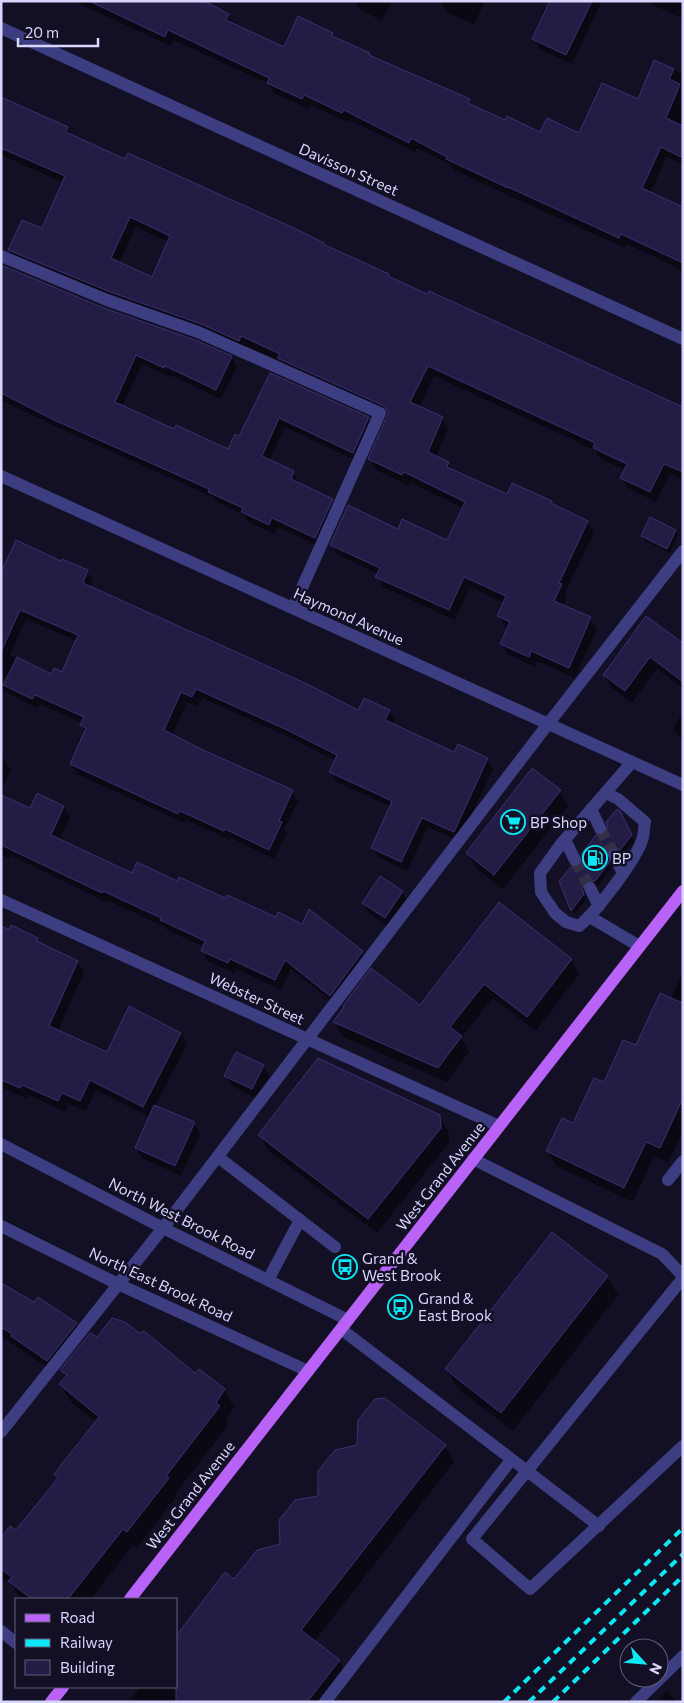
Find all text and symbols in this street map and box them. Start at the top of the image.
scale bar [18,15,98,47]
text: 20 m [25,23,59,41]
street label: Davisson Street [297,139,401,199]
street label: Haymond Avenue [291,584,407,648]
supermarket icon: BP Shop [500,809,526,835]
place label: BP Shop [530,813,587,831]
fuel station icon: BP [582,845,608,871]
place label: BP [612,849,631,867]
street label: Webster Street [207,968,307,1028]
street label: West Grand Avenue [392,1118,488,1234]
street label: North West Brook Road [106,1173,258,1263]
street label: North East Brook Road [87,1243,235,1325]
place label: Grand & West Brook [362,1249,441,1284]
bus stop icon: Grand & West Brook [332,1254,358,1280]
place label: Grand & East Brook [418,1289,492,1324]
bus stop icon: Grand & East Brook [387,1294,413,1320]
street label: West Grand Avenue [142,1437,238,1553]
legend [15,1598,178,1688]
text: Road [60,1608,95,1626]
text: Railway [60,1633,113,1651]
north arrow [619,1638,669,1688]
text: Building [60,1658,115,1676]
text: N [646,1660,666,1677]

